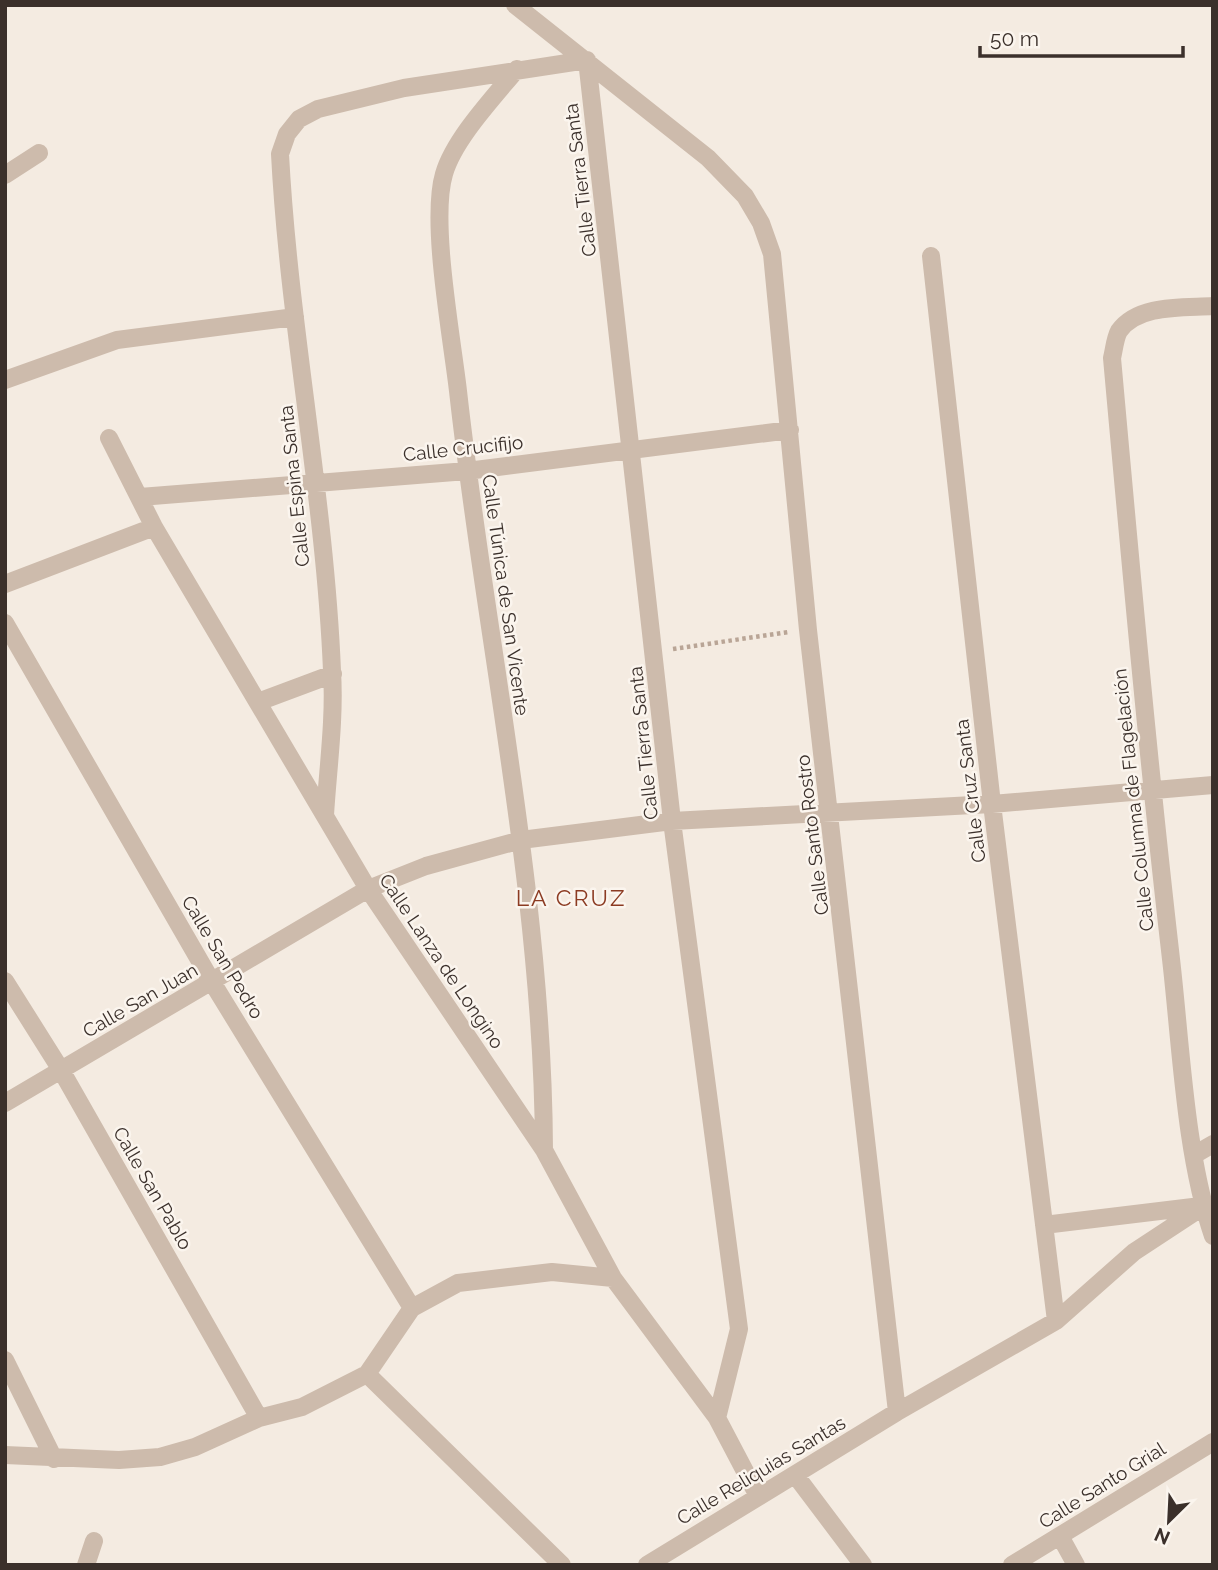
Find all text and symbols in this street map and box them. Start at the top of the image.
scale bar [980,14,1183,58]
text: 50 m [990,26,1039,51]
street label: Calle Tierra Santa [560,102,600,258]
street label: Calle Espina Santa [275,404,313,568]
street label: Calle Crucifijo [402,431,524,465]
street label: Calle Túnica de San Vicente [478,473,534,717]
street label: Calle Tierra Santa [624,665,662,821]
street label: Calle Columna de Flagelación [1108,667,1158,933]
street label: Calle Cruz Santa [950,718,990,864]
street label: Calle Santo Rostro [791,753,833,917]
street label: Calle Lanza de Longino [375,869,509,1053]
district label: LA CRUZ [516,884,626,911]
street label: Calle San Pedro [178,891,268,1023]
street label: Calle San Juan [79,958,201,1042]
street label: Calle San Pablo [109,1123,197,1253]
street label: Calle Reliquias Santas [673,1411,849,1529]
street label: Calle Santo Grial [1035,1437,1170,1533]
north arrow [1134,1486,1204,1556]
text: N [1151,1524,1173,1550]

